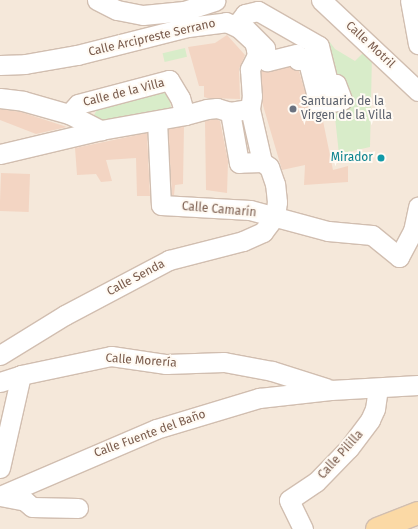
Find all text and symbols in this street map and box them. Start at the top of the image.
street label: Calle Arcipreste Serrano [87,16,217,60]
street label: Calle Motril [342,19,398,71]
street label: Calle de la Villa [82,76,166,110]
place label: Santuario de la Virgen de la Villa [301,95,392,123]
marker: Santuario de la Virgen de la Villa [288,104,298,114]
place label: Mirador [331,151,373,165]
marker: Mirador [376,153,386,163]
street label: Calle Camarín [181,200,257,220]
street label: Calle Senda [105,257,167,299]
street label: Calle Morería [105,351,177,371]
street label: Calle Fuente del Baño [92,407,208,461]
street label: Calle Pililla [315,428,367,482]

